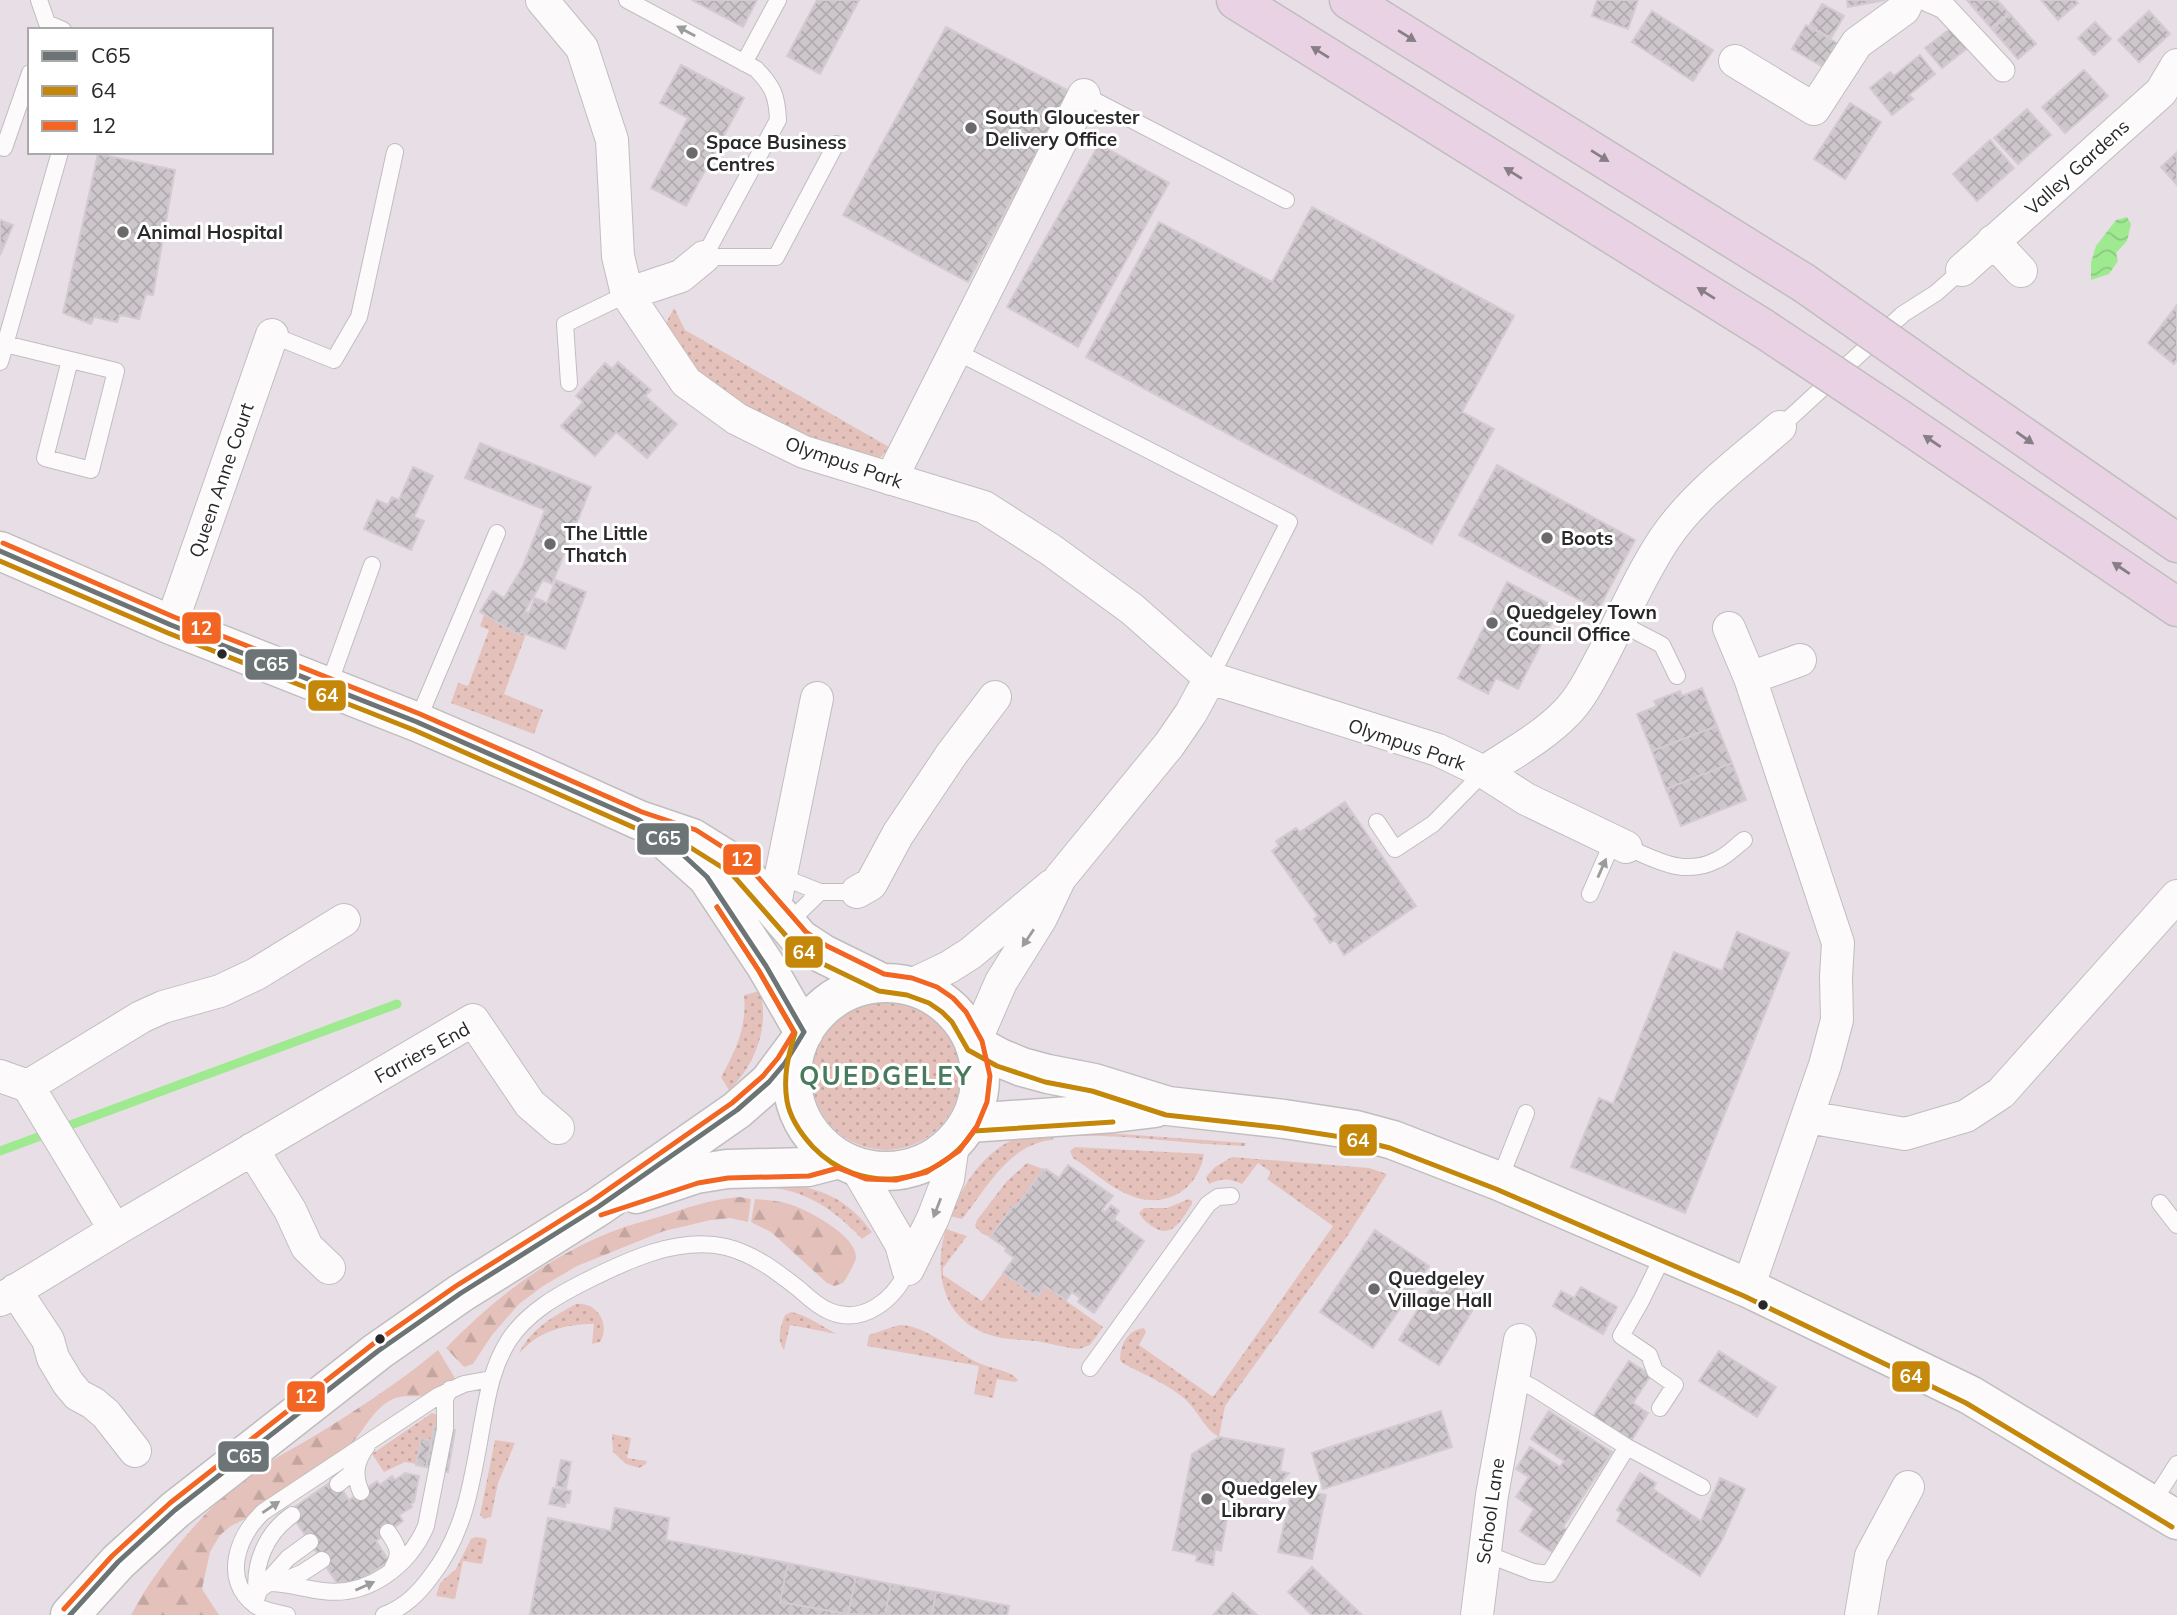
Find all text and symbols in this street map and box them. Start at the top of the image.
one-way arrow [676,25,695,37]
legend [28,28,273,154]
one-way arrow [1397,30,1416,43]
text: C65 [91,42,131,68]
one-way arrow [1311,46,1330,59]
text: 64 [91,77,117,103]
place label: South Gloucester Delivery Office [985,105,1140,151]
text: 12 [91,112,116,138]
street label: Valley Gardens [2020,114,2134,220]
marker: South Gloucester Delivery Office [963,120,979,136]
place label: Space Business Centres [706,130,847,176]
marker: Space Business Centres [684,145,700,161]
one-way arrow [1590,150,1609,163]
one-way arrow [1504,166,1523,179]
place label: Animal Hospital [137,220,283,244]
marker: Animal Hospital [115,224,131,240]
one-way arrow [1697,287,1716,299]
street label: Queen Anne Court [183,399,259,561]
street label: Olympus Park [782,431,906,493]
one-way arrow [2016,431,2034,445]
one-way arrow [1923,434,1941,448]
place label: The Little Thatch [564,521,648,567]
place label: Boots [1561,526,1613,550]
marker: Boots [1539,530,1555,546]
marker: The Little Thatch [542,536,558,552]
one-way arrow [2112,561,2130,575]
place label: Quedgeley Town Council Office [1506,600,1657,646]
line badge: 12 [181,611,222,645]
marker: Quedgeley Town Council Office [1484,615,1500,631]
text: 12 [190,616,212,640]
unlabelled marker [215,647,229,661]
line badge: C65 [244,648,298,681]
text: C65 [253,652,289,676]
line badge: 64 [307,679,347,712]
text: 64 [316,683,339,707]
street label: Olympus Park [1345,713,1469,775]
line badge: C65 [636,822,690,856]
text: C65 [645,826,681,850]
line badge: 12 [722,843,762,876]
text: 12 [731,847,753,871]
one-way arrow [1597,857,1608,878]
one-way arrow [1021,928,1034,948]
line badge: 64 [784,935,824,969]
text: 64 [793,940,816,964]
street label: Farriers End [370,1016,474,1088]
district label: QUEDGELEY [799,1059,973,1092]
line badge: 64 [1338,1123,1378,1157]
text: 64 [1347,1128,1370,1152]
one-way arrow [931,1198,942,1219]
place label: Quedgeley Village Hall [1387,1266,1492,1312]
marker: Quedgeley Village Hall [1366,1281,1382,1297]
unlabelled marker [1756,1298,1770,1312]
unlabelled marker [373,1332,387,1346]
line badge: 64 [1891,1360,1931,1393]
text: 64 [1900,1364,1923,1388]
line badge: 12 [286,1380,326,1413]
text: 12 [295,1384,317,1408]
line badge: C65 [217,1440,270,1473]
text: C65 [226,1444,262,1468]
street label: School Lane [1471,1456,1509,1566]
place label: Quedgeley Library [1221,1476,1318,1522]
marker: Quedgeley Library [1199,1491,1215,1507]
one-way arrow [262,1500,280,1514]
one-way arrow [355,1580,375,1592]

